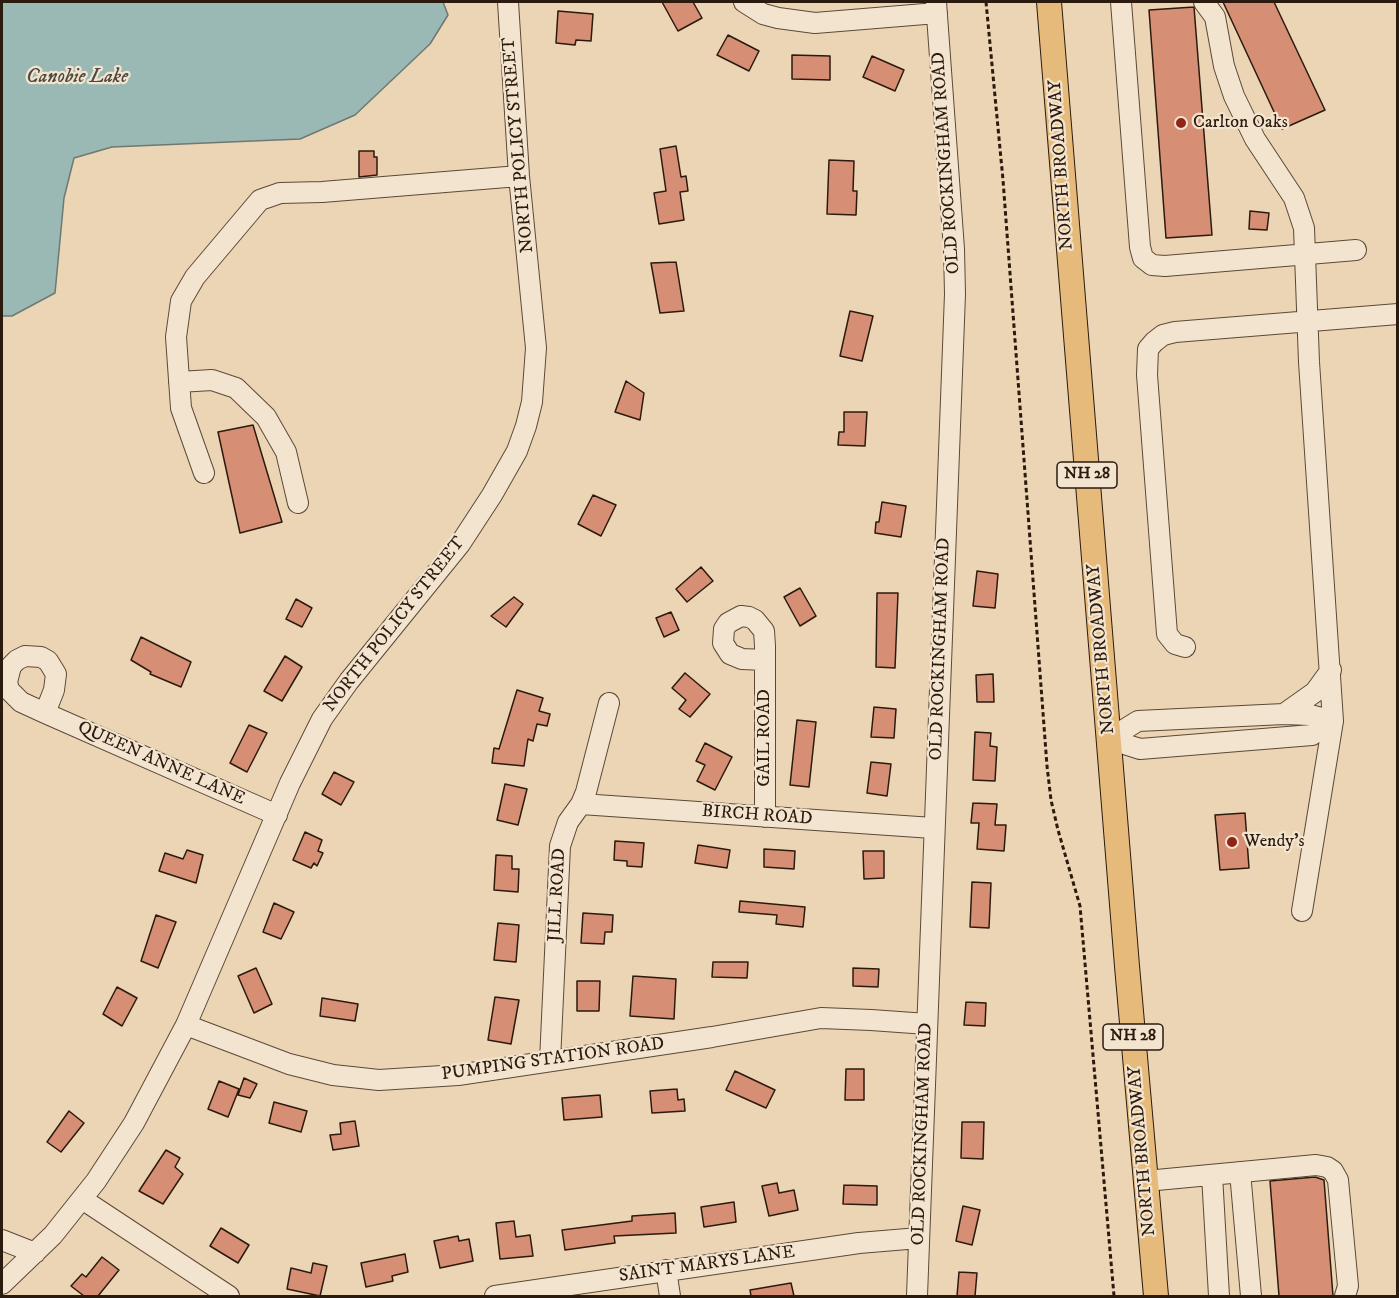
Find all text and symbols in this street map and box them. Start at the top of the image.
street label: NORTH POLICY STREET [499,36,539,254]
street label: OLD ROCKINGHAM ROAD [928,51,966,275]
water label: Canobie Lake [26,66,128,90]
street label: NORTH BROADWAY [1045,79,1079,251]
place label: Carlton Oaks [1193,112,1288,134]
marker: Carlton Oaks [1174,116,1188,130]
road number: NH 28 [1057,462,1117,488]
street label: NORTH POLICY STREET [320,533,470,717]
street label: OLD ROCKINGHAM ROAD [926,537,956,761]
street label: NORTH BROADWAY [1084,563,1120,735]
street label: GAIL ROAD [754,689,776,787]
street label: QUEEN ANNE LANE [74,717,248,811]
street label: BIRCH ROAD [701,801,813,831]
place label: Wendy's [1244,831,1304,853]
marker: Wendy's [1225,835,1239,849]
street label: JILL ROAD [545,848,571,942]
street label: OLD ROCKINGHAM ROAD [908,1022,938,1246]
road number: NH 28 [1103,1024,1163,1050]
street label: PUMPING STATION ROAD [440,1034,666,1086]
street label: NORTH BROADWAY [1125,1065,1161,1237]
street label: SAINT MARYS LANE [618,1242,796,1288]

